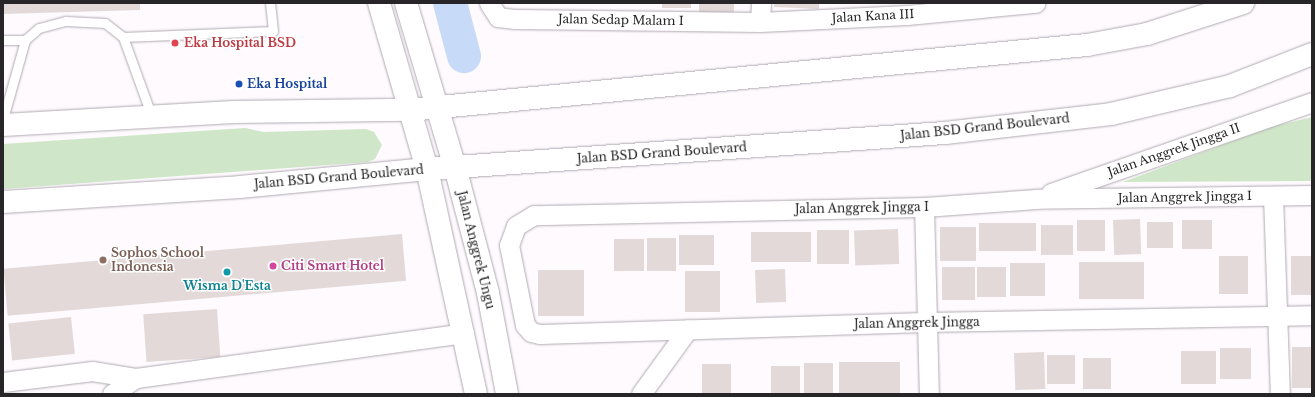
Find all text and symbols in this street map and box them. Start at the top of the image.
street label: Jalan Kana III [831,7,915,25]
street label: Jalan Sedap Malam I [558,12,684,28]
place label: Eka Hospital BSD [184,36,296,50]
marker: Eka Hospital BSD [169,37,181,49]
place label: Eka Hospital [247,77,327,91]
marker: Eka Hospital [234,79,244,89]
street label: Jalan BSD Grand Boulevard [900,111,1070,143]
street label: Jalan Anggrek Jingga II [1106,120,1242,180]
street label: Jalan BSD Grand Boulevard [577,140,747,166]
street label: Jalan BSD Grand Boulevard [254,162,424,192]
street label: Jalan Anggrek Ungu [454,189,498,311]
street label: Jalan Anggrek Jingga I [1117,189,1253,205]
street label: Jalan Anggrek Jingga I [794,200,930,216]
place label: Sophos School Indonesia [111,246,204,274]
marker: Sophos School Indonesia [98,255,108,265]
place label: Citi Smart Hotel [281,259,384,273]
marker: Citi Smart Hotel [268,261,278,271]
marker: Wisma D'Esta [222,267,232,277]
place label: Wisma D'Esta [183,279,271,293]
street label: Jalan Anggrek Jingga [854,315,980,331]

